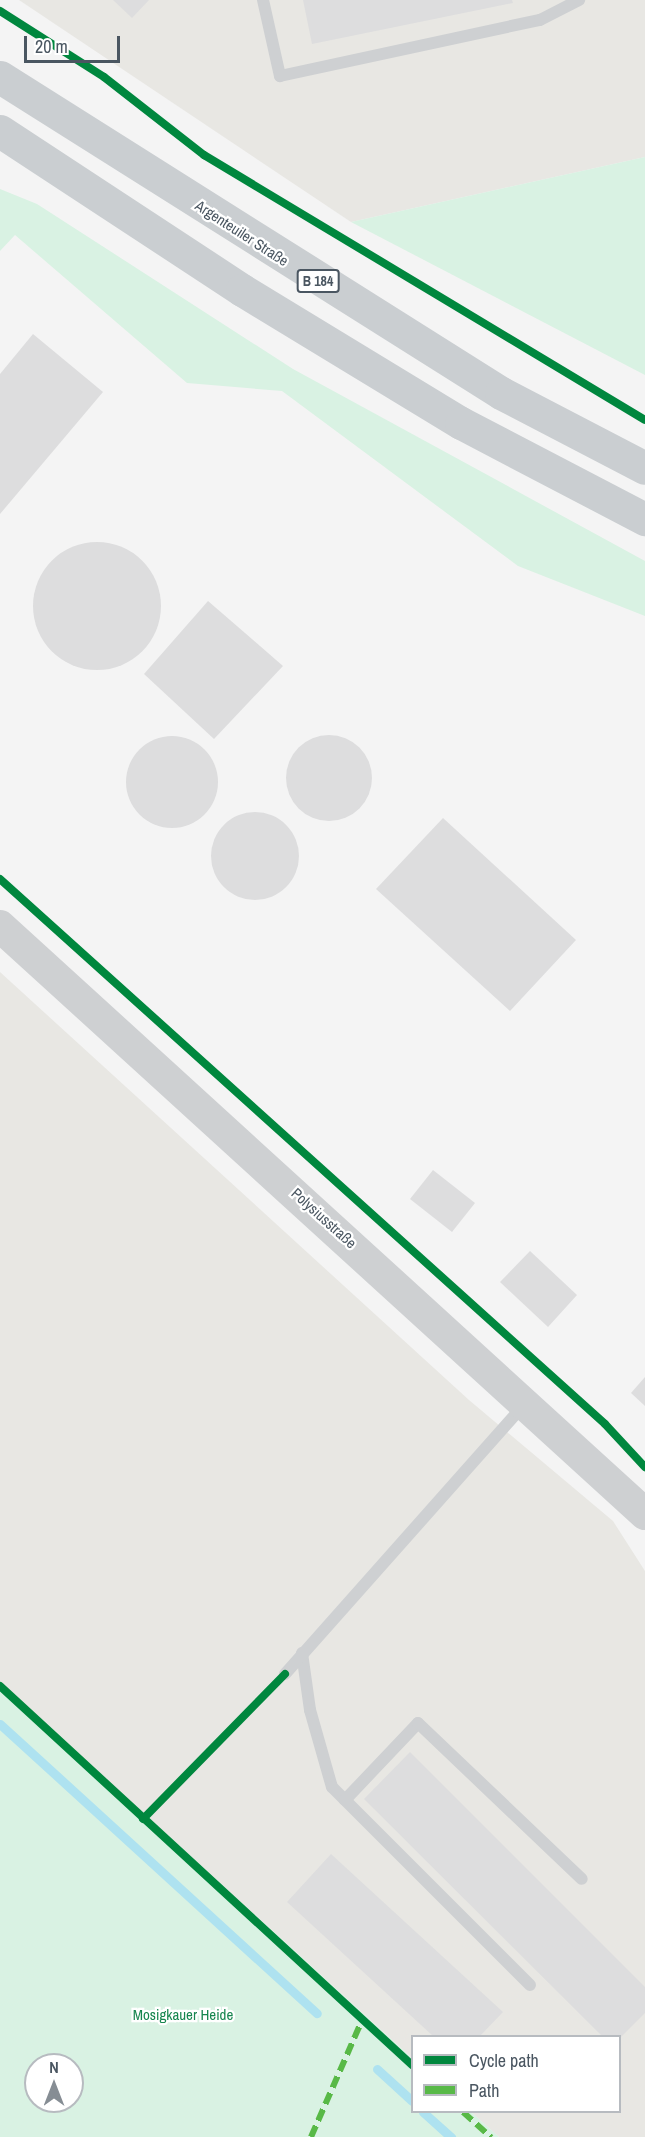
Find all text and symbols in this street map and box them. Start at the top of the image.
scale bar [27,24,123,62]
text: 20 m [35,34,68,59]
street label: Argenteuiler Straße [192,196,292,270]
road number: B 184 [296,270,340,292]
street label: Polysiusstraße [288,1184,360,1252]
park label: Mosigkauer Heide [133,2006,233,2024]
legend [411,2035,621,2113]
text: Cycle path [469,2048,539,2073]
north arrow [24,2053,84,2113]
text: N [49,2056,59,2078]
text: Path [469,2078,499,2103]

